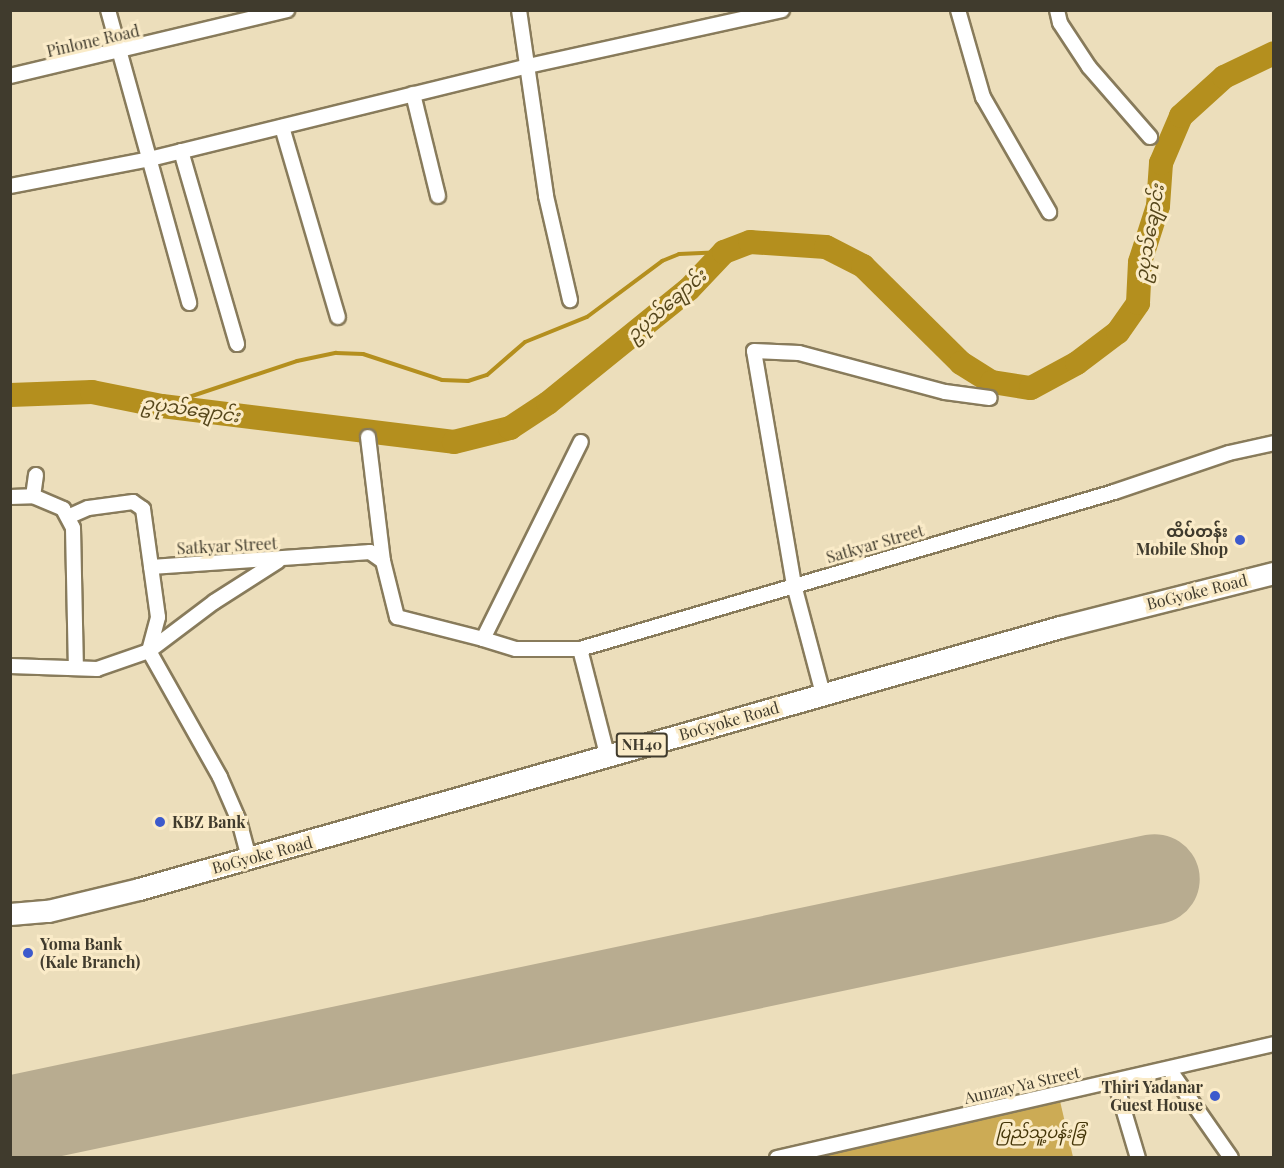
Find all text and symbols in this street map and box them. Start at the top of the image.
street label: Pinlone Road [45,21,141,61]
water label: ဥပုသ်ချောင်း [1130,183,1168,283]
water label: ဥပုသ်ချောင်း [622,265,710,345]
water label: ဥပုသ်ချောင်း [141,391,241,427]
street label: Satkyar Street [824,521,926,567]
place label: ထိပ်တန်း Mobile Shop [1136,521,1228,559]
marker: ထိပ်တန်း Mobile Shop [1233,533,1247,547]
street label: Satkyar Street [176,534,278,558]
street label: BoGyoke Road [1145,570,1249,614]
street label: BoGyoke Road [677,698,781,744]
road number: NH40 [615,733,669,757]
place label: KBZ Bank [172,812,246,832]
marker: KBZ Bank [153,815,167,829]
street label: BoGyoke Road [210,832,314,878]
place label: Yoma Bank (Kale Branch) [40,934,140,972]
marker: Yoma Bank (Kale Branch) [21,946,35,960]
street label: Aunzay Ya Street [962,1062,1082,1108]
place label: Thiri Yadanar Guest House [1101,1077,1203,1115]
marker: Thiri Yadanar Guest House [1208,1089,1222,1103]
park label: ပြည်သူ့ပန်းခြံ [996,1122,1086,1142]

